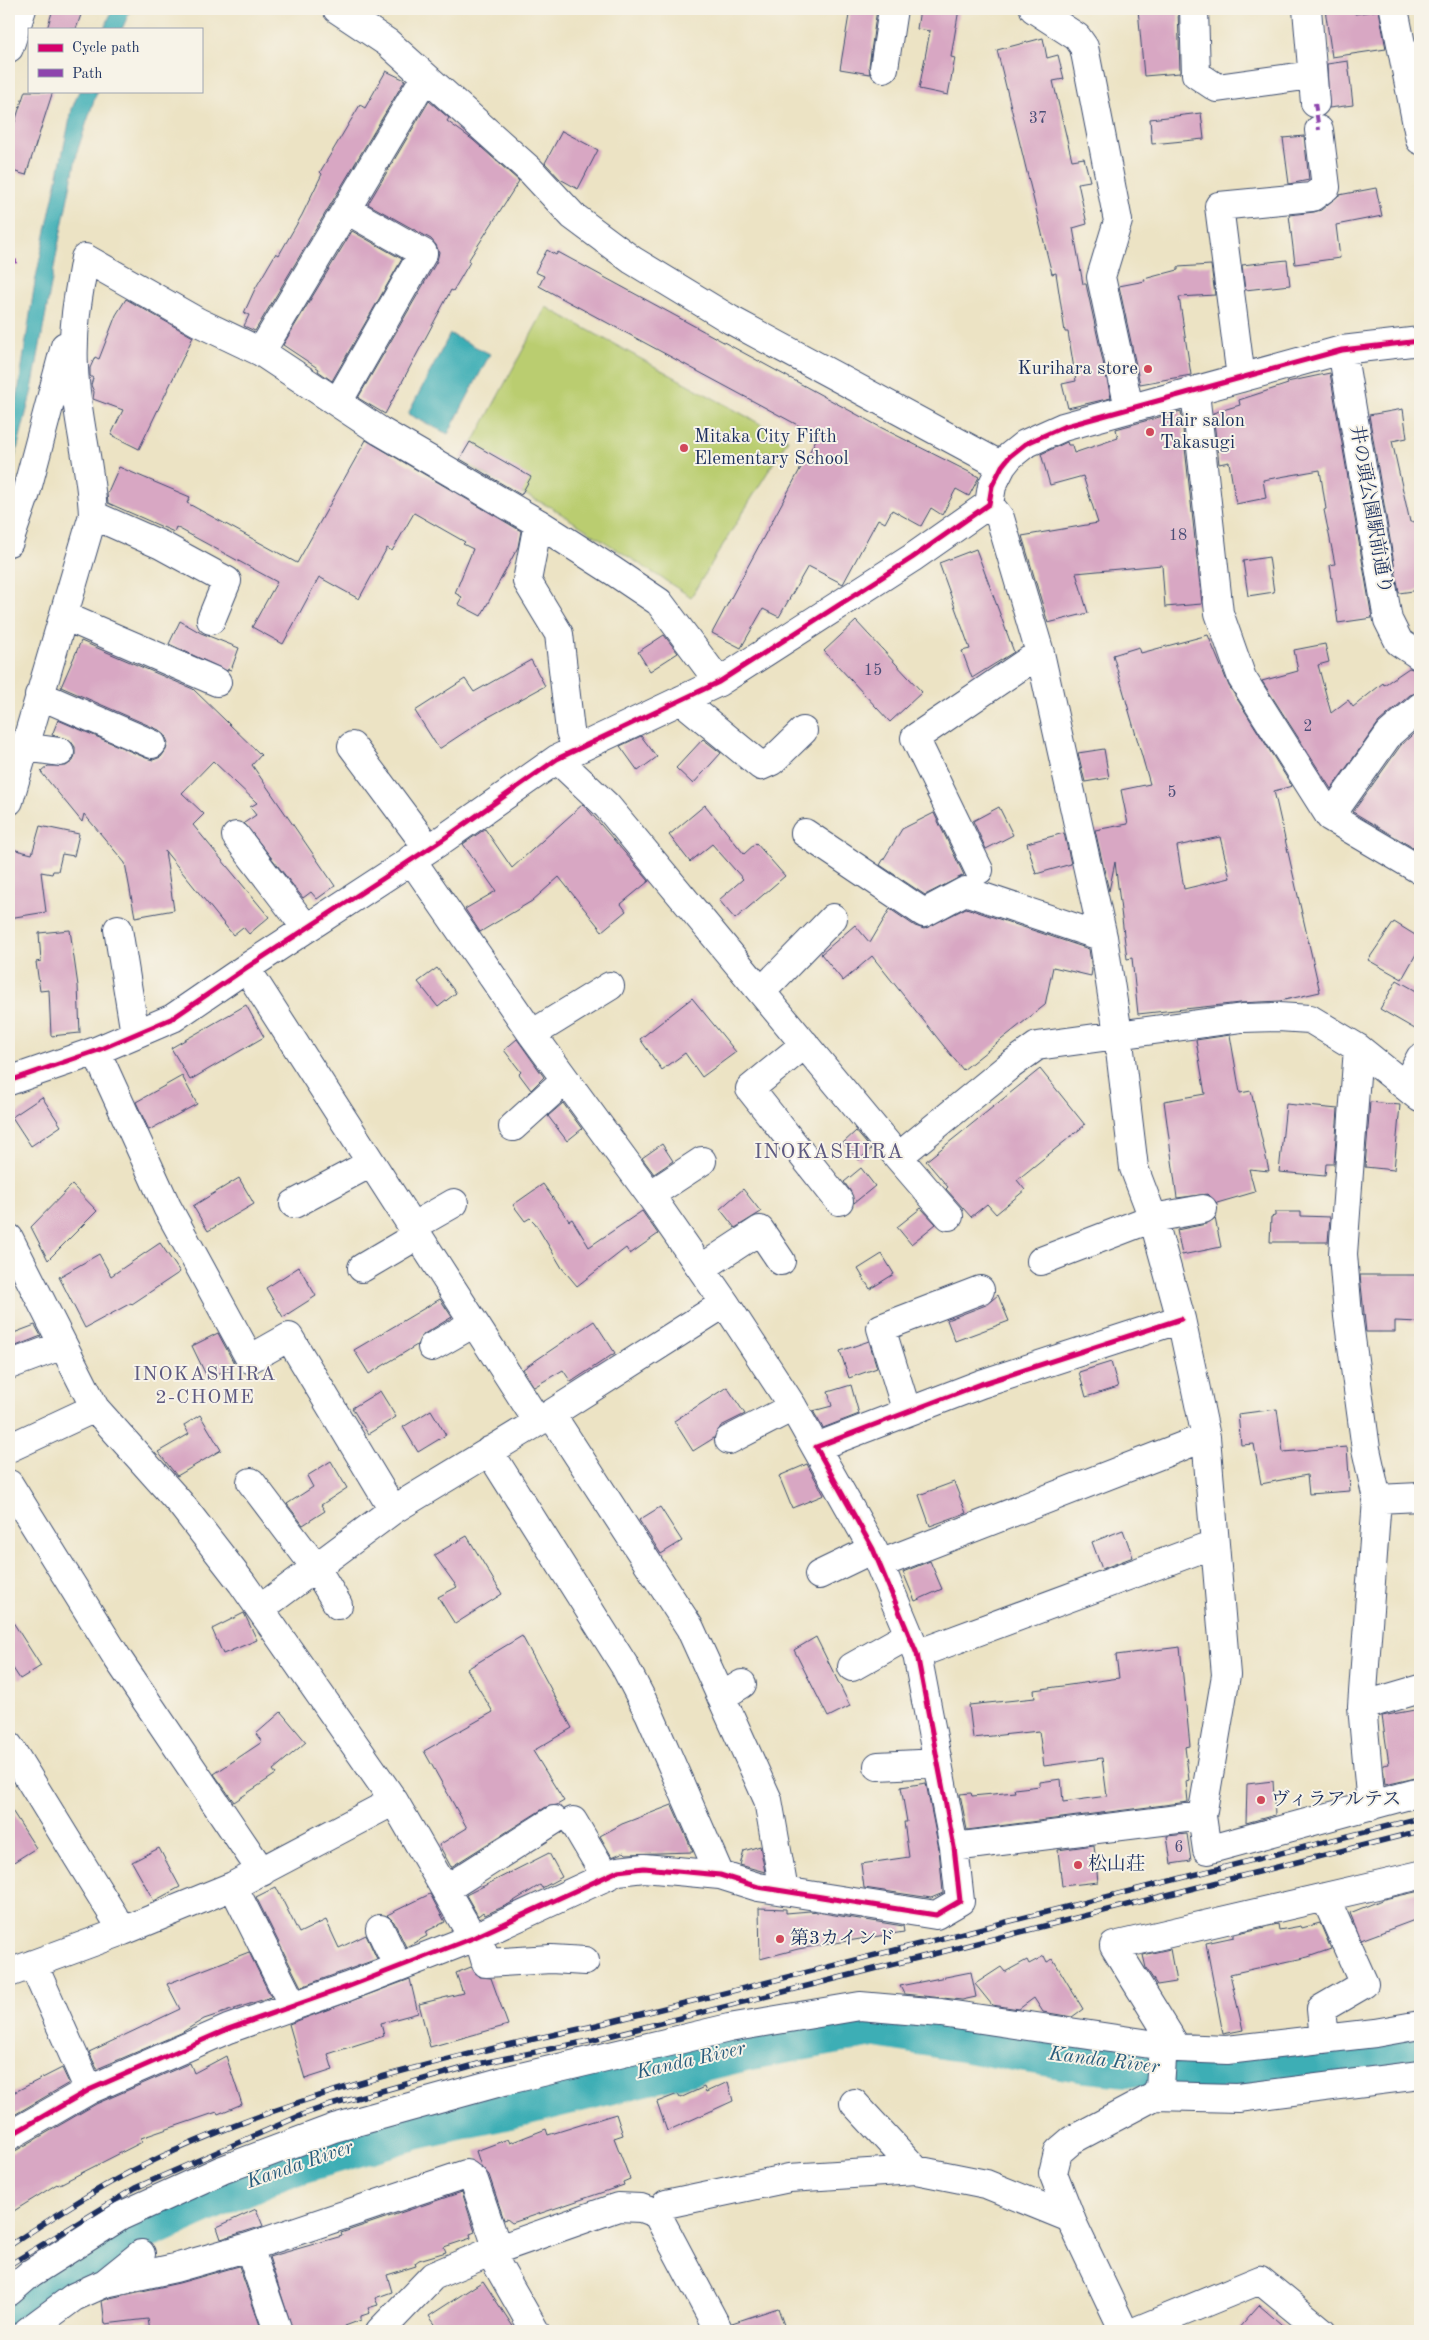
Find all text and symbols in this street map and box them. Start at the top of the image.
legend [28,28,202,92]
text: Cycle path [72,41,140,56]
text: Path [72,67,102,82]
house number: 37 [1029,111,1047,127]
place label: Kurihara store [1018,360,1138,379]
marker: Kurihara store [1142,363,1154,375]
place label: Hair salon Takasugi [1160,412,1245,453]
street label: 井の頭公園駅前通り [1346,424,1397,596]
marker: Hair salon Takasugi [1144,426,1156,438]
place label: Mitaka City Fifth Elementary School [694,428,849,469]
marker: Mitaka City Fifth Elementary School [678,442,690,454]
house number: 18 [1169,528,1187,544]
house number: 15 [864,663,882,679]
house number: 2 [1303,719,1313,735]
house number: 5 [1167,785,1177,801]
district label: INOKASHIRA [754,1142,904,1163]
district label: INOKASHIRA 2-CHOME [133,1365,277,1408]
place label: ヴィラアルテス [1271,1789,1401,1810]
marker: ヴィラアルテス [1255,1794,1267,1806]
house number: 6 [1174,1840,1184,1856]
place label: 松山荘 [1088,1854,1145,1875]
marker: 松山荘 [1072,1859,1084,1871]
place label: 第3カインド [790,1928,895,1949]
marker: 第3カインド [774,1933,786,1945]
water label: Kanda River [633,2039,748,2084]
water label: Kanda River [1046,2044,1161,2078]
water label: Kanda River [243,2137,356,2193]

